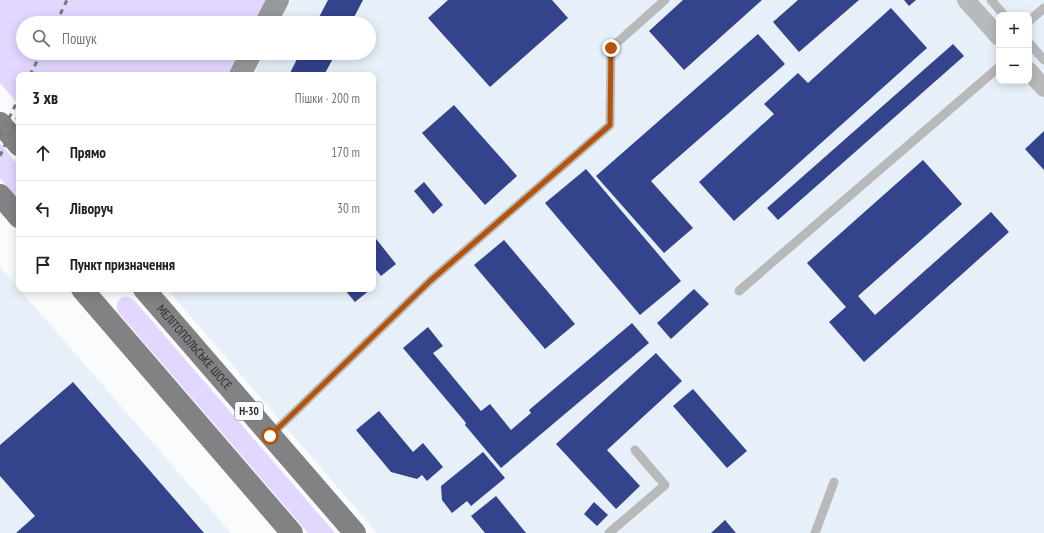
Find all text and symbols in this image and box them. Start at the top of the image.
map controls [996,12,1032,84]
button: + [996,12,1032,48]
search box [16,16,376,60]
icon: search [30,27,52,49]
text: Пошук [62,29,97,48]
route end [602,39,620,57]
button: − [996,48,1032,84]
text: 3 хв [32,87,58,109]
text: Пішки · 200 m [295,90,360,107]
icon: ahead [32,142,54,164]
text: Прямо [70,143,106,162]
text: 170 m [331,144,360,161]
icon: left [32,198,54,220]
text: Ліворуч [70,199,113,218]
text: 30 m [337,200,360,217]
icon: arrive [32,254,54,276]
text: Пункт призначення [70,255,175,274]
street label: МЕЛІТОПОЛЬСЬКЕ ШОСЕ [154,301,236,392]
road number: Н-30 [235,402,263,420]
route start [261,427,279,445]

